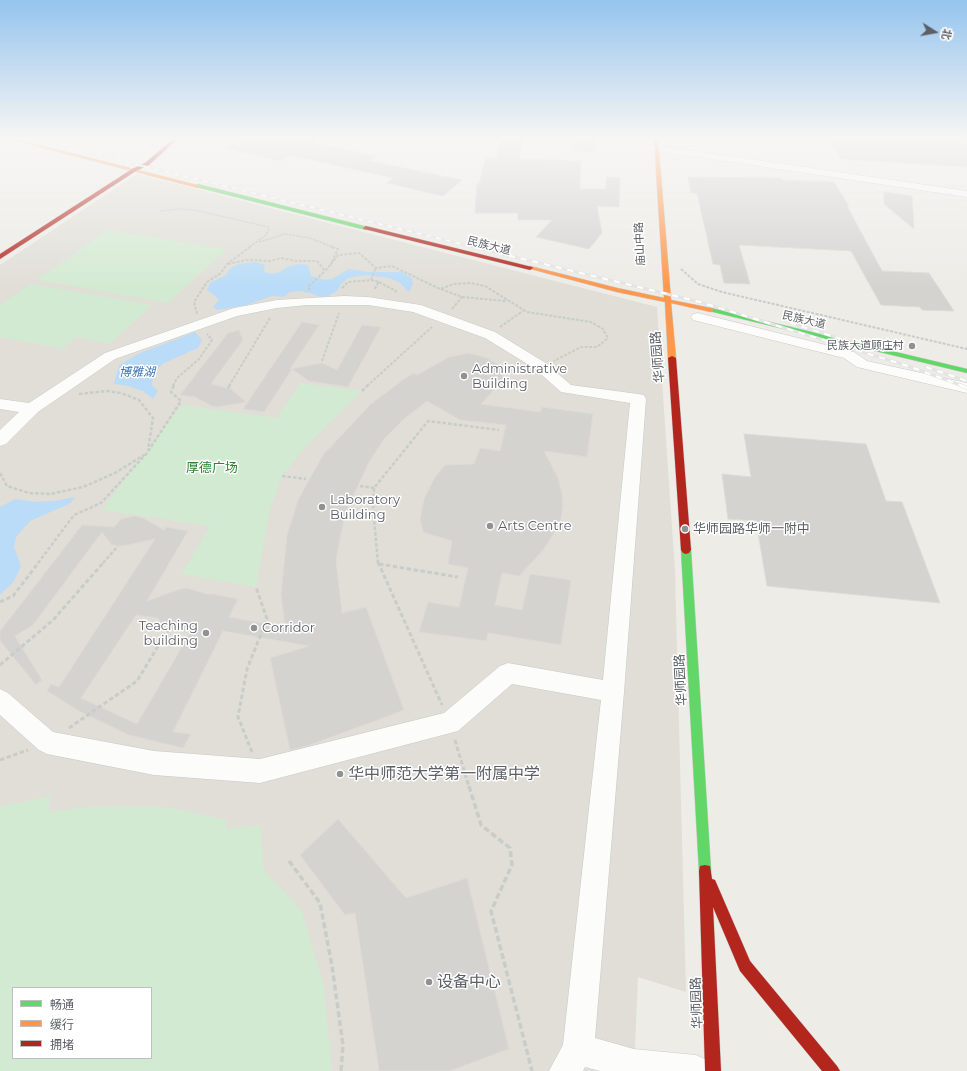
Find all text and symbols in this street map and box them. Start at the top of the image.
north arrow [915,12,955,52]
text: 北 [939,28,955,41]
street label: 庙山中路 [632,222,648,266]
street label: 民族大道 [466,234,512,258]
street label: 民族大道 [781,309,827,331]
street label: 华师园路 [648,330,668,384]
place label: 民族大道顾庄村 [827,339,904,353]
marker: 民族大道顾庄村 [907,341,917,351]
place label: Administrative Building [472,361,567,392]
water label: 博雅湖 [119,365,155,379]
marker: Administrative Building [459,371,469,381]
park label: 厚德广场 [186,460,238,476]
place label: Laboratory Building [330,492,400,523]
marker: Laboratory Building [317,502,327,512]
place label: Arts Centre [498,518,571,534]
marker: Arts Centre [485,521,495,531]
place label: 华师园路华师一附中 [693,521,810,537]
marker: 华师园路华师一附中 [680,524,690,534]
place label: Teaching building [139,618,198,649]
place label: Corridor [262,620,315,636]
marker: Corridor [249,623,259,633]
marker: Teaching building [201,628,211,638]
street label: 华师园路 [672,654,690,706]
place label: 华中师范大学第一附属中学 [348,764,540,784]
marker: 华中师范大学第一附属中学 [335,769,345,779]
place label: 设备中心 [437,972,501,992]
marker: 设备中心 [424,977,434,987]
street label: 华师园路 [688,977,706,1029]
legend [12,987,152,1059]
text: 畅通 [50,997,74,1012]
text: 缓行 [50,1017,74,1032]
text: 拥堵 [50,1037,74,1052]

